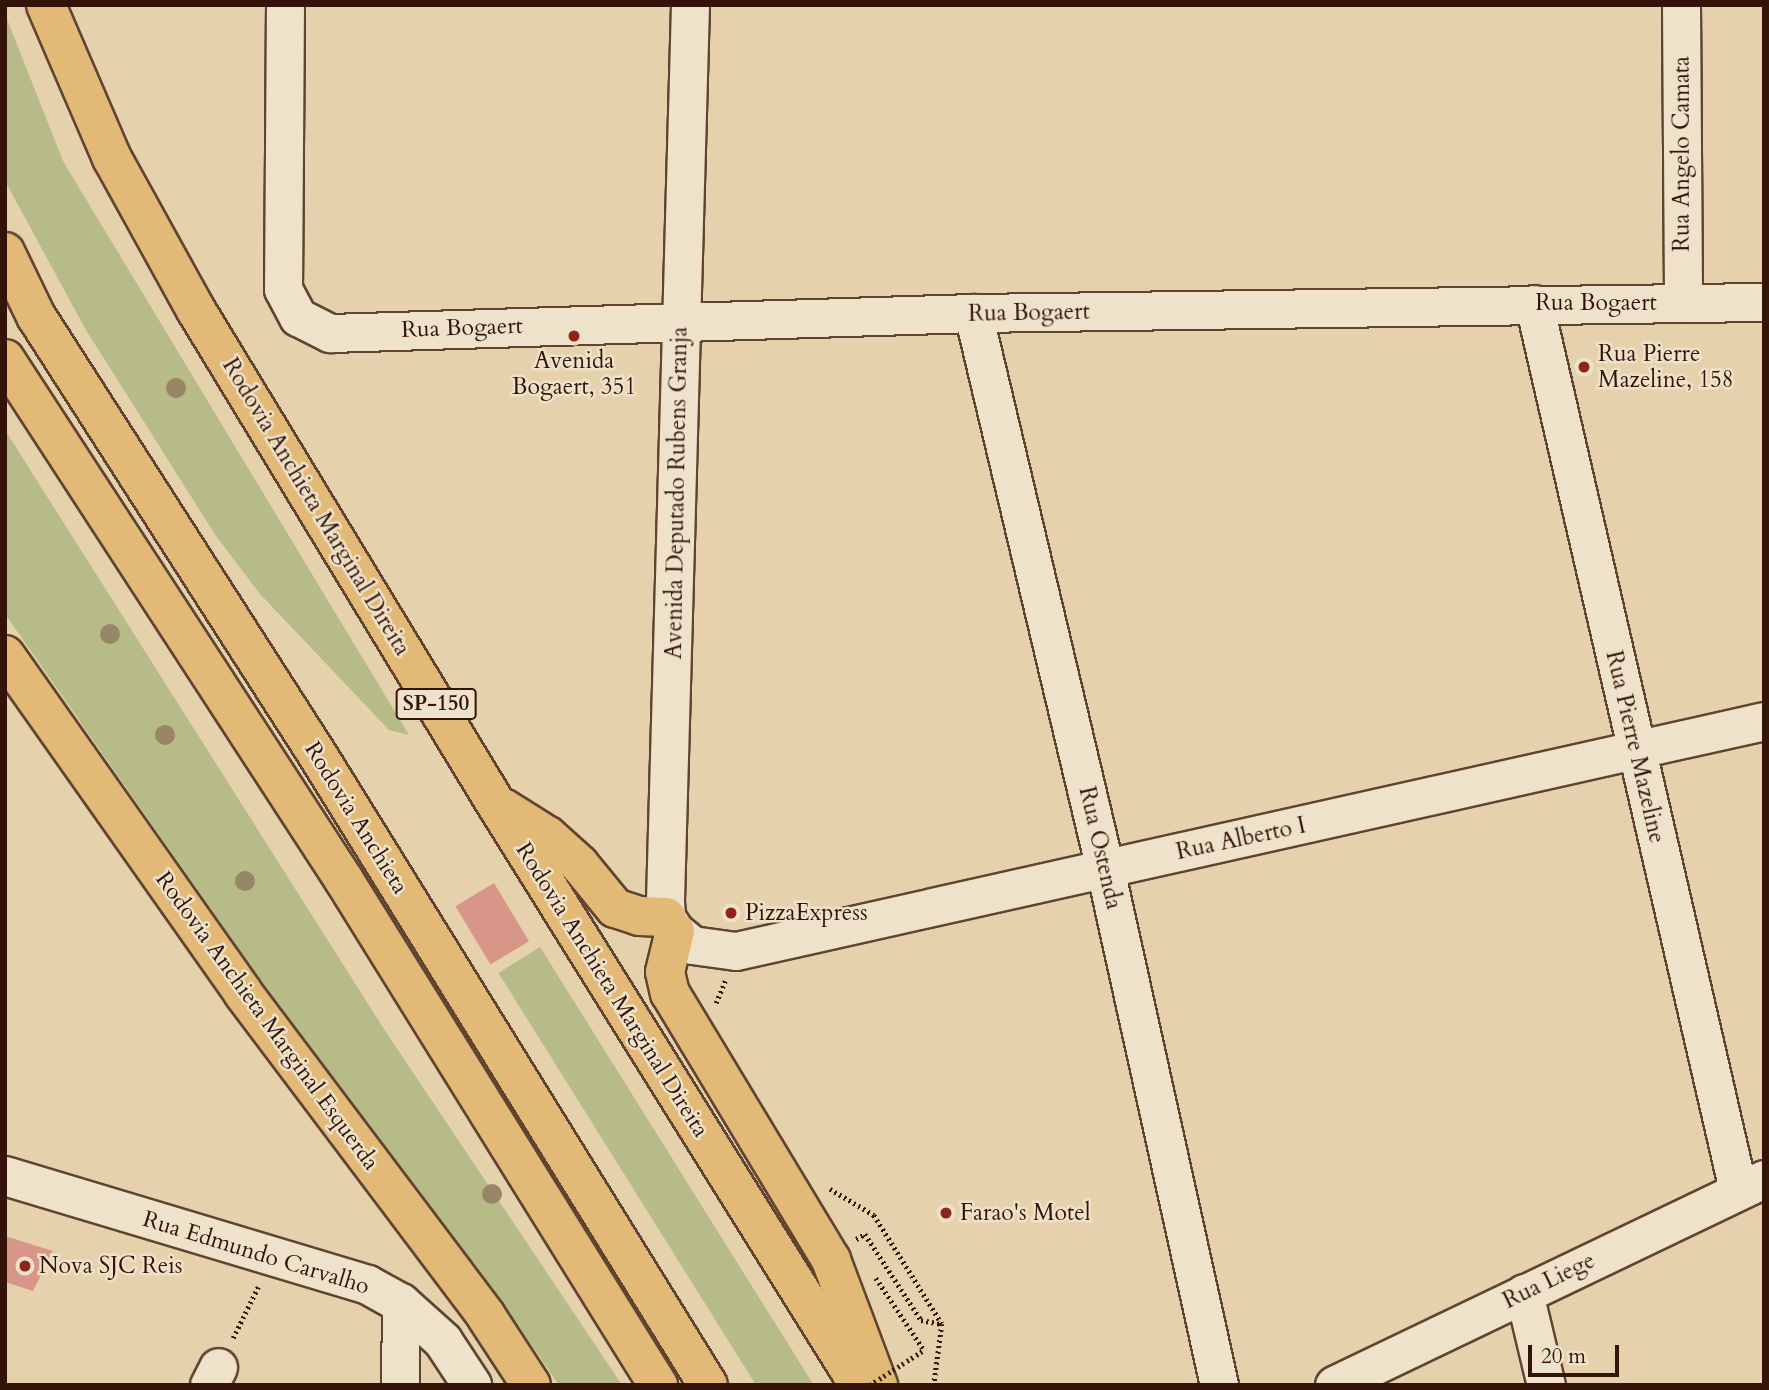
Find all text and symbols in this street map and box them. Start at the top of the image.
street label: Rua Angelo Camata [1668,56,1696,252]
street label: Rua Bogaert [1535,289,1657,317]
street label: Rua Bogaert [968,298,1090,328]
street label: Rua Bogaert [401,312,523,344]
street label: Avenida Deputado Rubens Granja [660,326,694,660]
marker: Avenida Bogaert, 351 [566,328,582,344]
place label: Rua Pierre Mazeline, 158 [1598,340,1734,394]
place label: Avenida Bogaert, 351 [512,347,636,401]
street label: Rodovia Anchieta Marginal Direita [216,353,416,661]
marker: Rua Pierre Mazeline, 158 [1576,359,1592,375]
street label: Rua Pierre Mazeline [1599,648,1671,846]
road number: SP-150 [394,686,478,722]
street label: Rodovia Anchieta [298,737,414,899]
street label: Rua Ostenda [1072,784,1128,912]
street label: Rua Alberto I [1174,812,1308,866]
street label: Rodovia Anchieta Marginal Direita [510,838,714,1142]
street label: Rodovia Anchieta Marginal Esquerda [149,866,385,1176]
place label: PizzaExpress [745,899,868,927]
marker: PizzaExpress [723,905,739,921]
place label: Farao's Motel [960,1199,1091,1227]
street label: Rua Edmundo Carvalho [139,1205,373,1301]
marker: Farao's Motel [938,1205,954,1221]
street label: Rua Liege [1499,1247,1599,1315]
place label: Nova SJC Reis [39,1252,182,1280]
marker: Nova SJC Reis [17,1258,33,1274]
scale bar [1531,1330,1622,1374]
text: 20 m [1541,1342,1586,1371]

